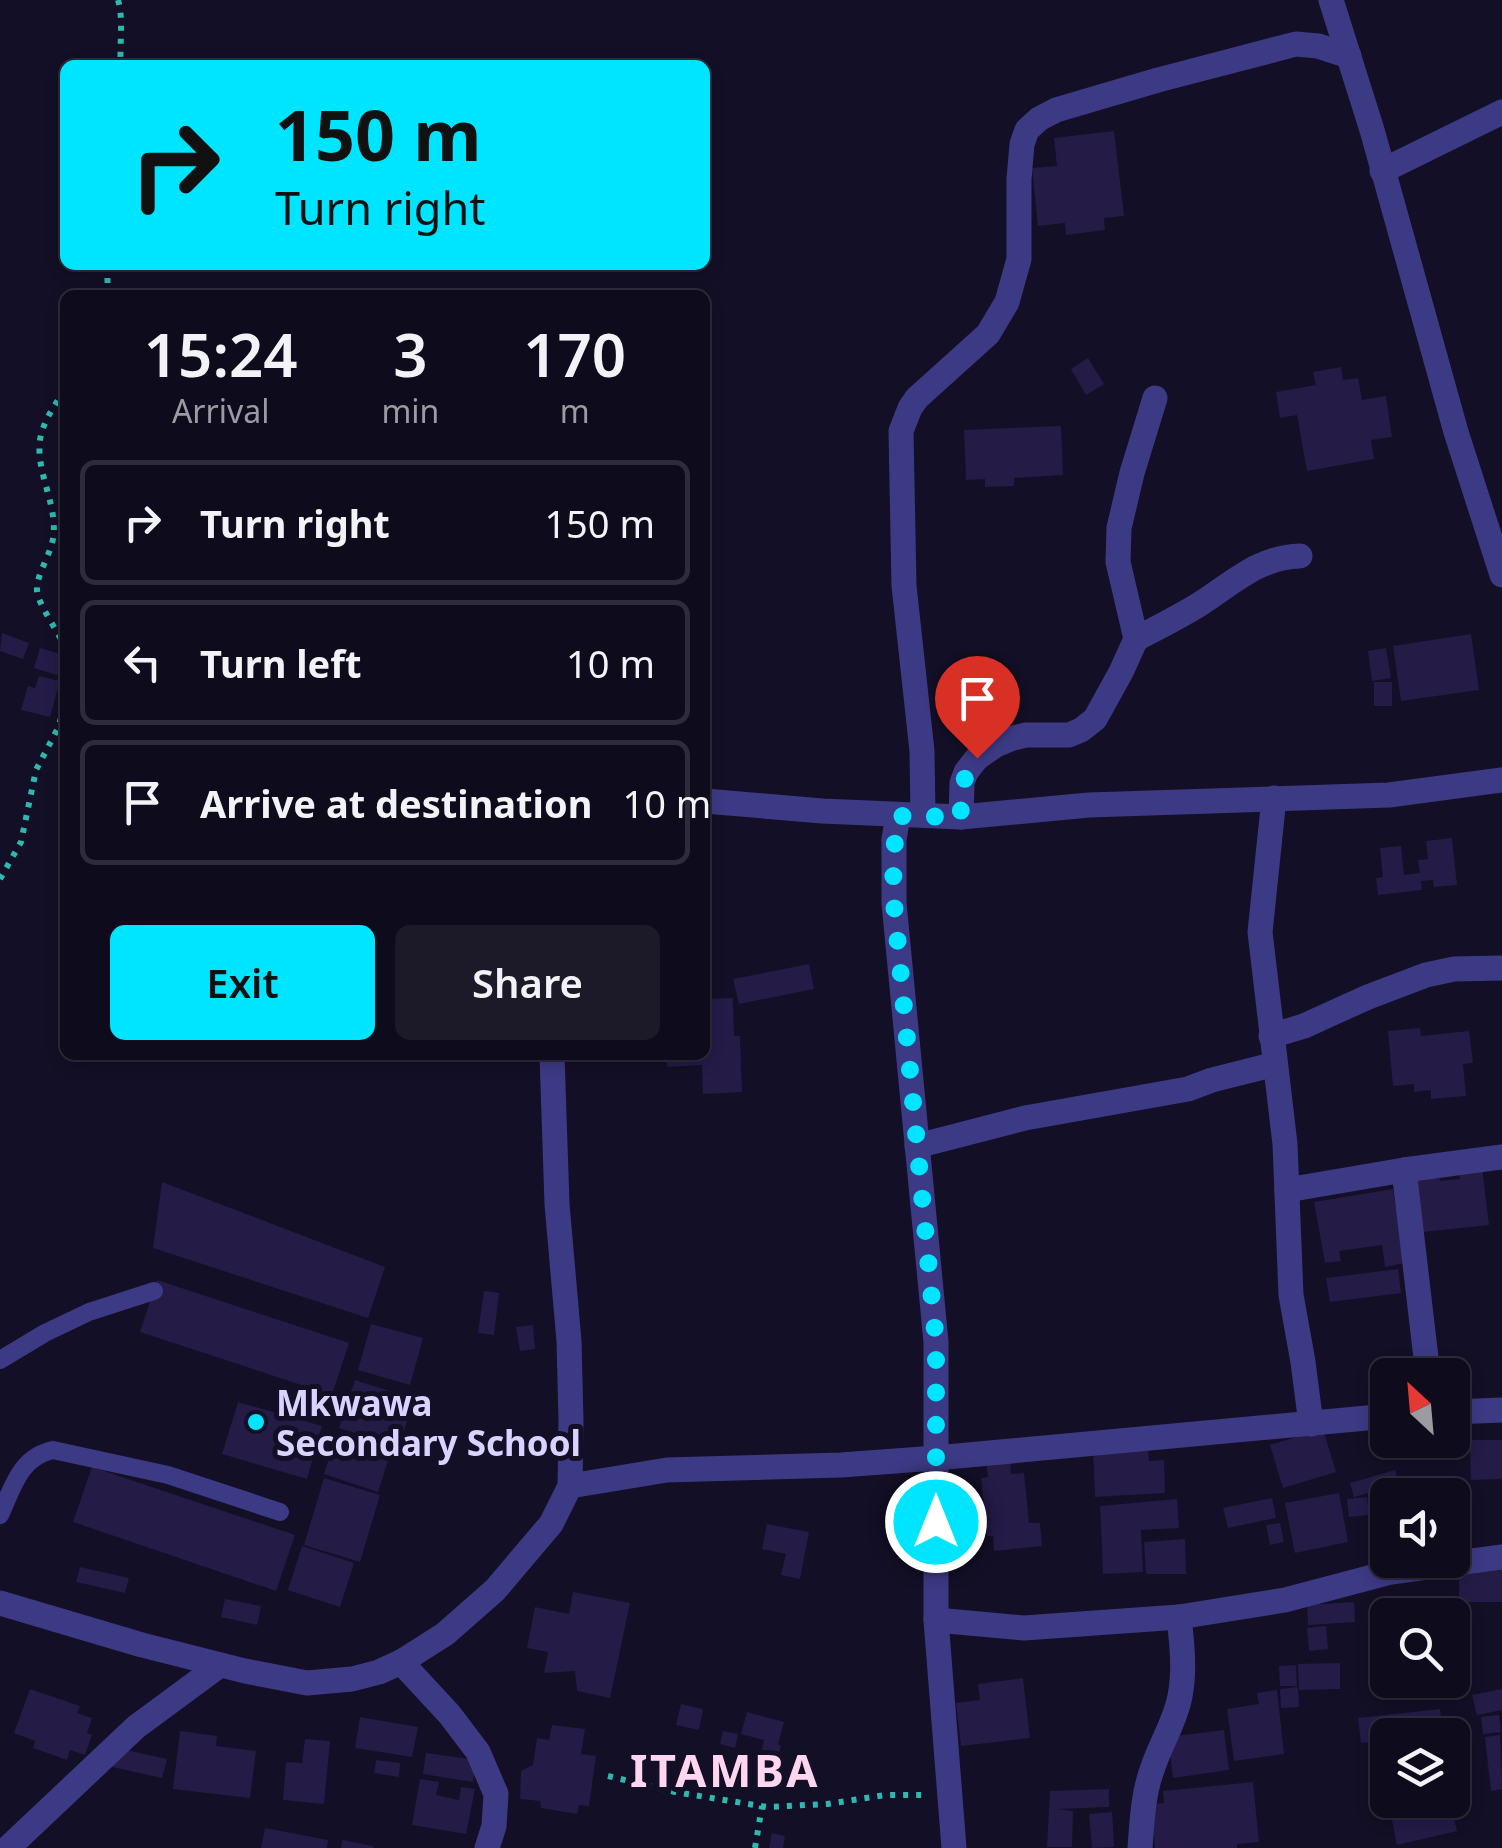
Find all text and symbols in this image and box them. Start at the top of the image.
text: 150 m [275,86,482,182]
icon: right [110,100,240,230]
text: Turn right [275,177,486,238]
text: 15:24 [144,313,298,395]
text: 3 [393,313,428,395]
text: 170 [523,313,626,395]
text: Arrival [172,389,270,432]
text: min [381,389,439,432]
text: m [560,389,590,432]
icon: right [115,495,170,550]
text: Turn right [200,497,390,549]
text: 150 m [544,497,655,549]
icon: left [115,635,170,690]
text: Turn left [200,637,362,689]
text: 10 m [566,637,655,689]
pin [935,656,1020,759]
icon: arrive [950,671,1005,726]
icon: arrive [115,775,170,830]
text: Arrive at destination [200,777,592,829]
text: 10 m [622,777,711,829]
button: Exit [110,925,375,1040]
button: Share [395,925,660,1040]
north arrow [1370,1358,1470,1458]
map controls [1370,1358,1470,1818]
place label: Mkwawa Secondary School [276,1379,581,1466]
marker: Mkwawa Secondary School [245,1411,267,1433]
position arrow [884,1470,988,1574]
button: sound [1370,1478,1470,1578]
button: search [1370,1598,1470,1698]
button: layers [1370,1718,1470,1818]
district label: ITAMBA [630,1739,820,1800]

